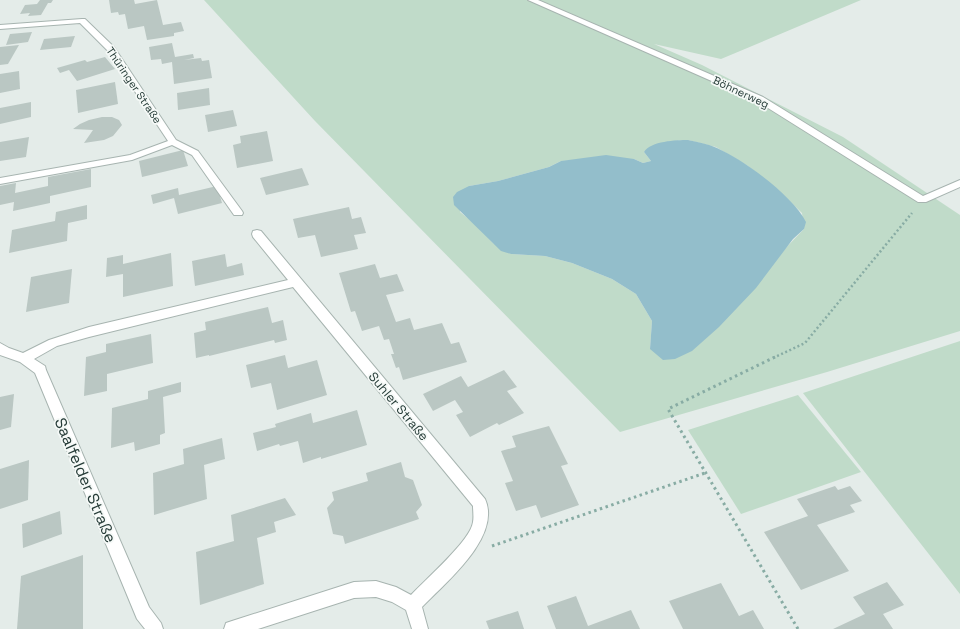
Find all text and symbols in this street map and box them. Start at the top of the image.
street label: Thüringer Straße [103,44,165,126]
street label: Böhnerweg [711,73,771,111]
street label: Suhler Straße [365,368,432,444]
street label: Saalfelder Straße [50,415,121,546]

